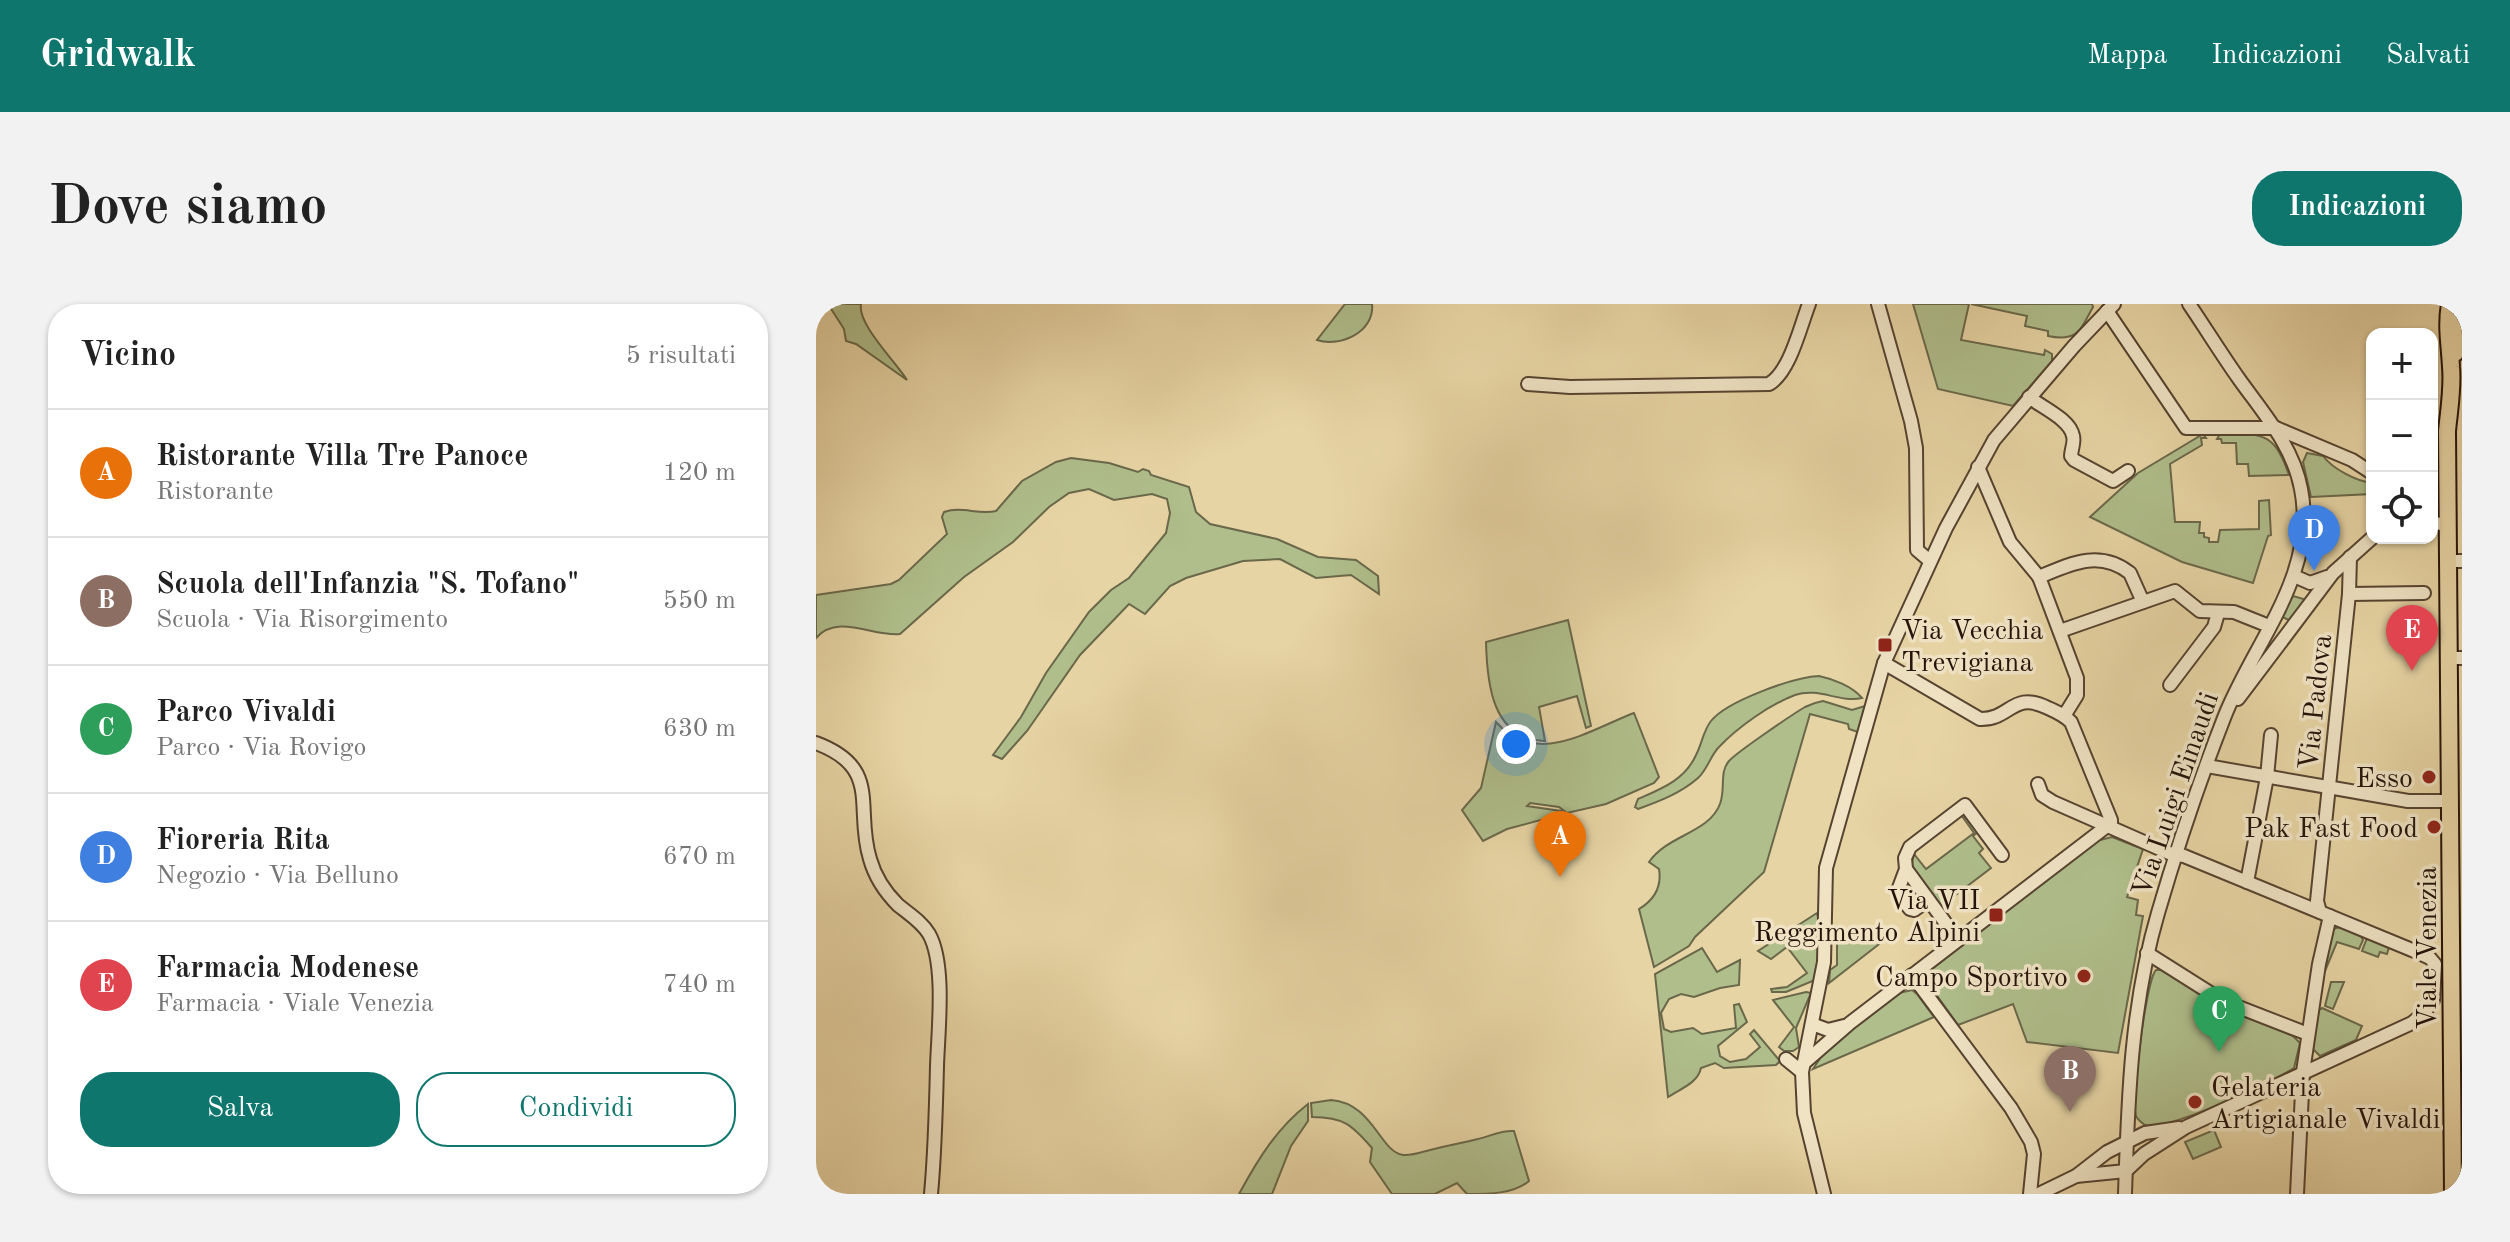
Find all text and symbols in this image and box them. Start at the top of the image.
text: Gridwalk [40,37,196,75]
text: Mappa [2087,42,2167,70]
text: Indicazioni [2211,42,2342,70]
text: Salvati [2386,42,2470,70]
button: Indicazioni [2252,171,2462,246]
text: Dove siamo [48,180,327,236]
map controls [2366,328,2438,544]
button: + [2366,328,2438,400]
text: Vicino [80,339,176,373]
text: 5 risultati [626,343,736,369]
button: − [2366,400,2438,472]
text: Ristorante Villa Tre Panoce [156,442,528,472]
text: A [96,460,116,486]
text: 120 m [663,460,736,486]
button: locate [2366,472,2438,544]
text: Ristorante [156,479,274,505]
pin: D [2288,505,2340,571]
text: Scuola dell'Infanzia "S. Tofano" [156,570,579,600]
text: B [97,588,115,614]
text: 550 m [663,588,736,614]
pin: E [2386,605,2438,671]
text: Scuola · Via Risorgimento [156,607,448,633]
place label: Via Vecchia Trevigiana [1901,618,2044,678]
street label: Via Padova [2296,633,2338,772]
marker: Via Vecchia Trevigiana [1876,636,1894,654]
street label: Via Luigi Einaudi [2129,689,2225,901]
text: Parco Vivaldi [156,698,336,728]
text: C [97,716,115,742]
text: 630 m [663,716,736,742]
your location [1496,724,1536,764]
text: Parco · Via Rovigo [156,735,366,761]
place label: Esso [2355,766,2413,794]
marker: Esso [2420,768,2438,786]
pin: A [1534,811,1586,877]
place label: Pak Fast Food [2244,816,2418,844]
marker: Pak Fast Food [2425,818,2443,836]
text: Fioreria Rita [156,826,330,856]
text: D [96,844,116,870]
text: 670 m [663,844,736,870]
text: Negozio · Via Belluno [156,863,399,889]
street label: Viale Venezia [2415,866,2443,1030]
place label: Via VII Reggimento Alpini [1754,888,1980,948]
marker: Via VII Reggimento Alpini [1987,906,2005,924]
text: Farmacia Modenese [156,954,419,984]
place label: Campo Sportivo [1875,965,2068,993]
marker: Campo Sportivo [2075,967,2093,985]
text: E [97,972,115,998]
text: 740 m [663,972,736,998]
pin: C [2193,986,2245,1052]
text: Farmacia · Viale Venezia [156,991,434,1017]
pin: B [2044,1046,2096,1112]
button: Salva [80,1072,400,1147]
button: Condividi [416,1072,736,1147]
place label: Gelateria Artigianale Vivaldi [2211,1075,2440,1135]
marker: Gelateria Artigianale Vivaldi [2186,1093,2204,1111]

